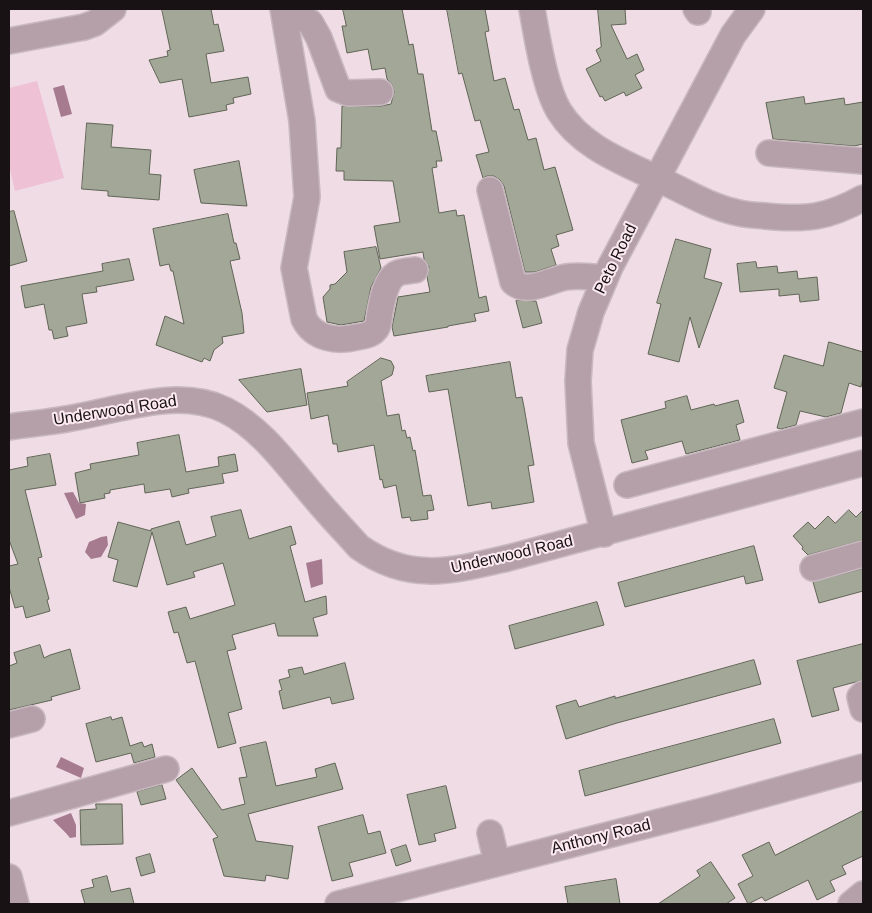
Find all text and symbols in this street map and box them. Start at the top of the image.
street label: Peto Road [591,221,641,297]
street label: Underwood Road [52,392,178,430]
street label: Underwood Road [449,532,575,578]
street label: Anthony Road [549,815,653,859]

